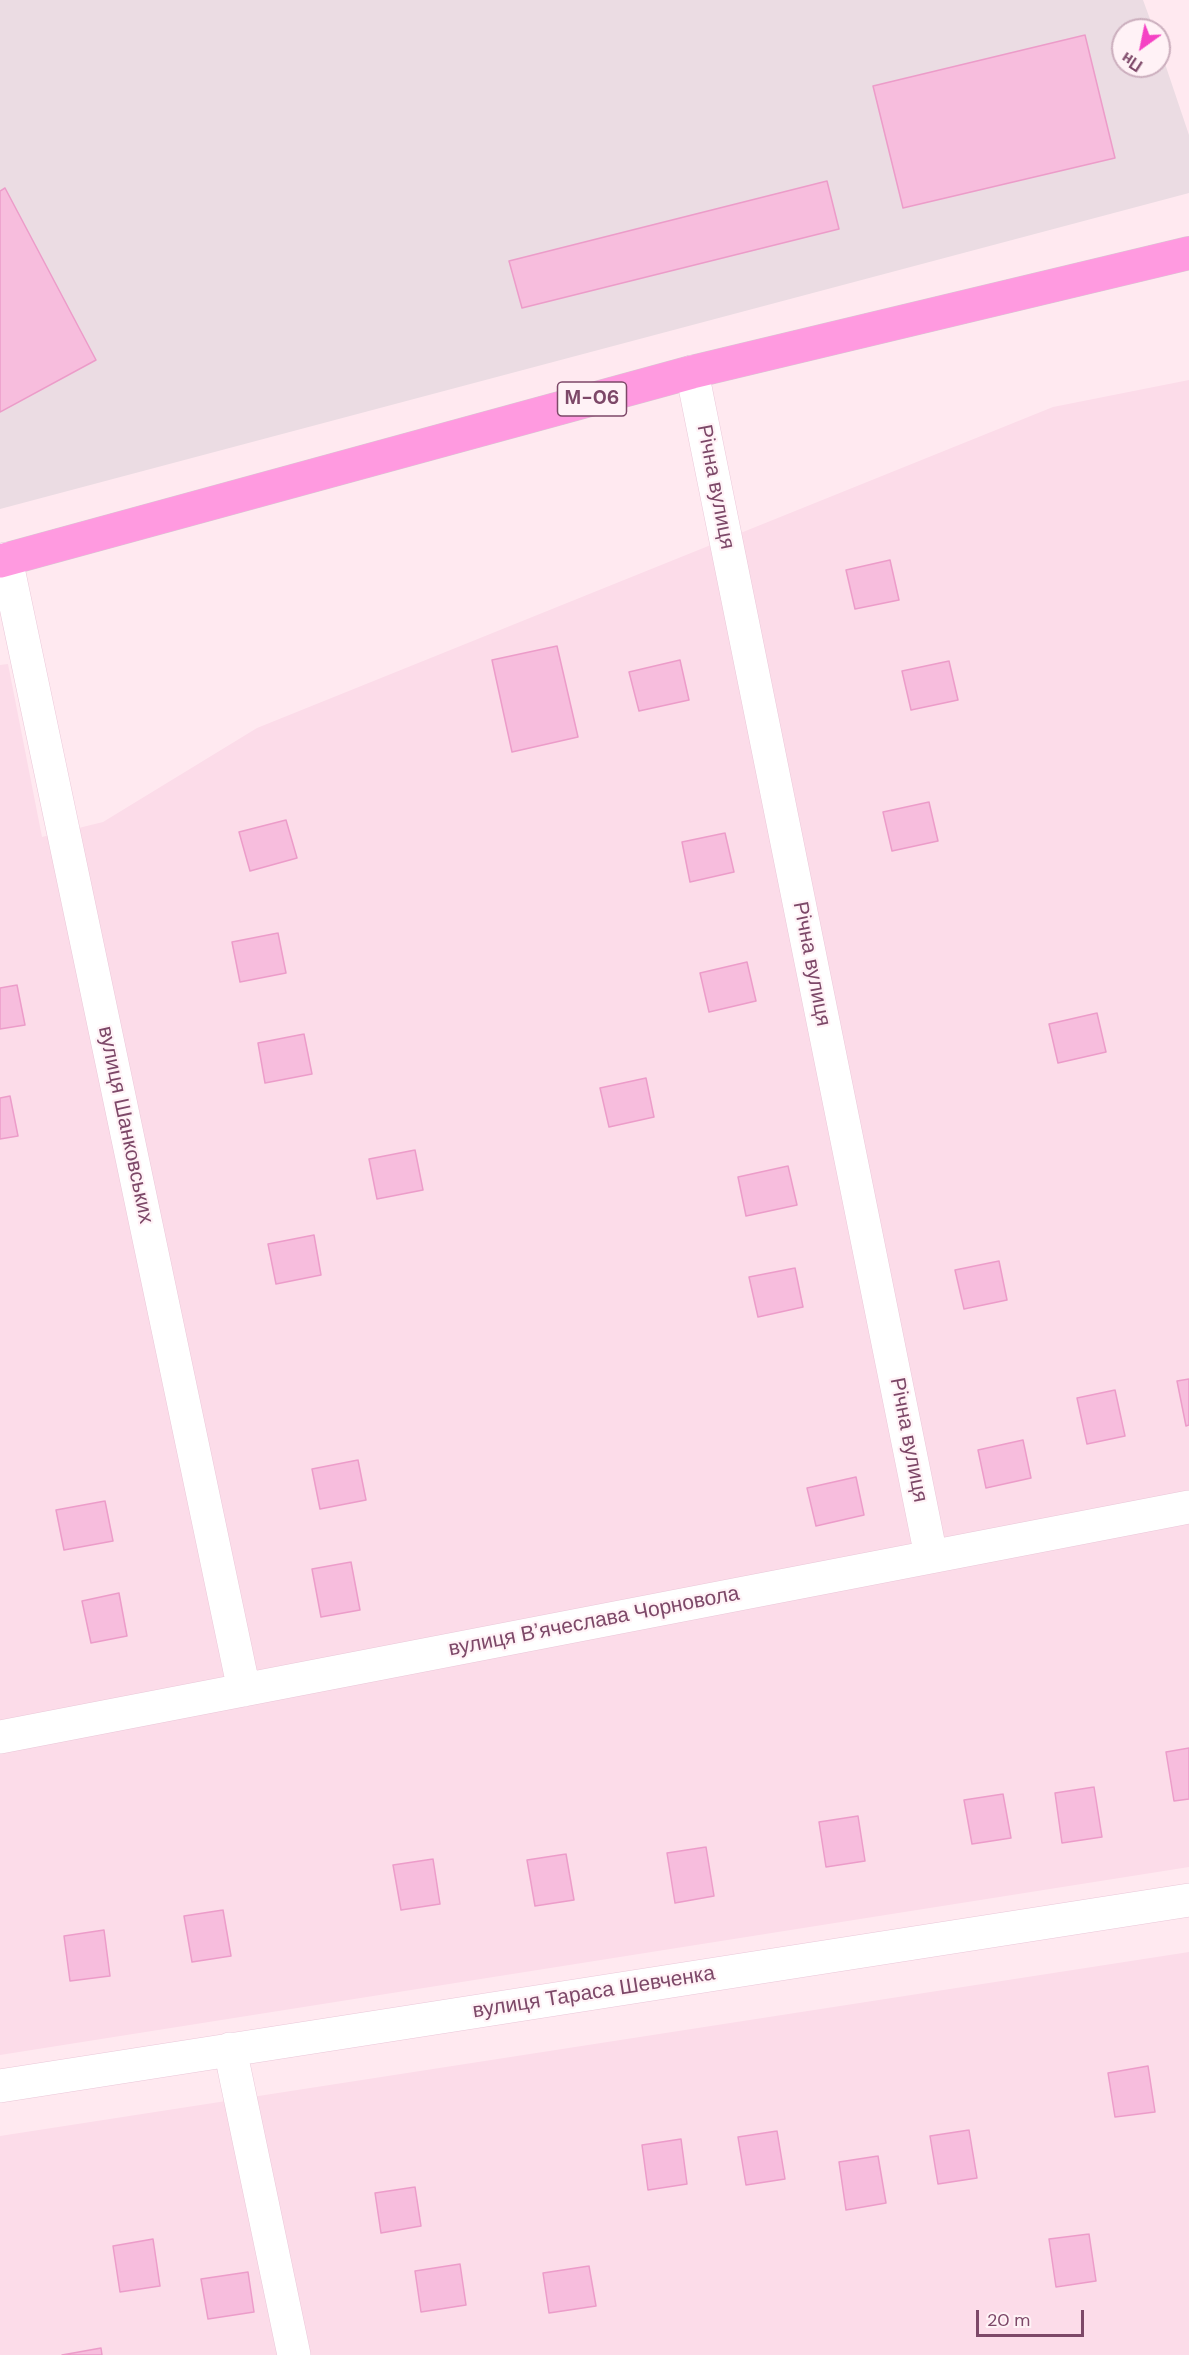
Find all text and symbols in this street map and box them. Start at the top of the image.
north arrow [1111,18,1171,78]
text: Пн [1117,47,1147,76]
road number: М-06 [558,382,626,416]
street label: Річна вулиця [691,422,739,552]
street label: Річна вулиця [787,899,835,1029]
street label: вулиця Шанковських [92,1024,158,1226]
street label: Річна вулиця [884,1375,932,1505]
street label: вулиця Вʼячеслава Чорновола [446,1581,742,1663]
street label: вулиця Тараса Шевченка [471,1961,717,2025]
scale bar [979,2298,1087,2336]
text: 20 m [987,2308,1030,2332]

